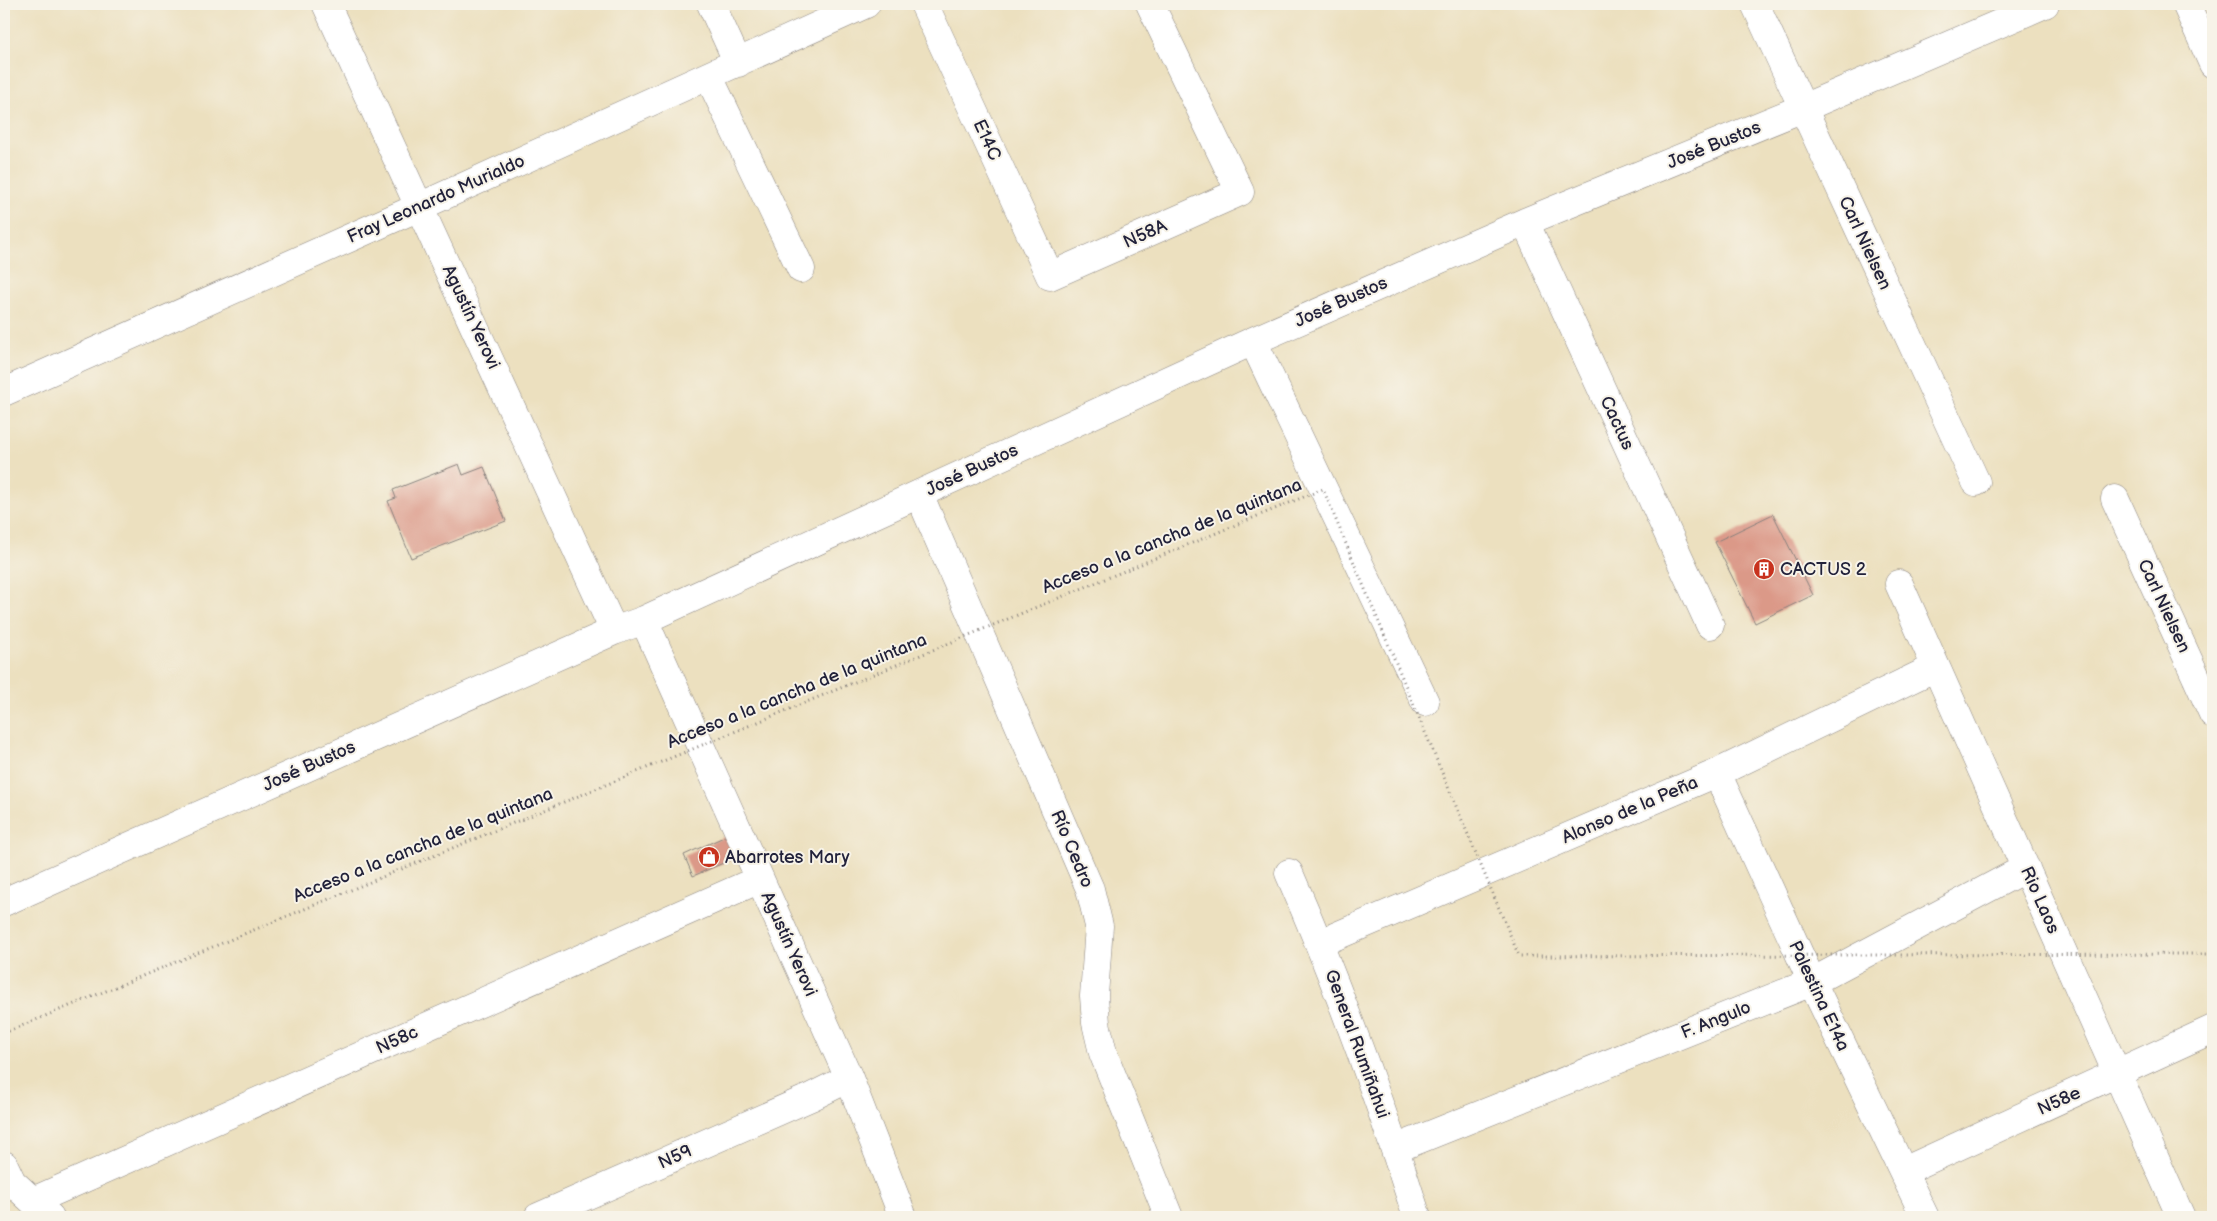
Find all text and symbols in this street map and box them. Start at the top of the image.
street label: E14C [968,116,1006,164]
street label: José Bustos [1664,117,1764,173]
street label: Fray Leonardo Murialdo [344,150,528,248]
street label: Carl Nielsen [1834,193,1896,293]
street label: N58A [1120,215,1170,253]
street label: Agustín Yerovi [438,262,504,372]
street label: José Bustos [1291,272,1391,332]
street label: Cactus [1595,393,1639,453]
street label: José Bustos [923,439,1021,500]
street label: Acceso a la cancha de la quintana [1039,474,1305,598]
street label: Carl Nielsen [2133,556,2195,656]
building icon: CACTUS 2 [1752,557,1776,581]
place label: CACTUS 2 [1780,559,1867,580]
street label: Acceso a la cancha de la quintana [664,629,930,753]
street label: José Bustos [259,736,359,796]
street label: Alonso de la Peña [1559,772,1701,848]
street label: Acceso a la cancha de la quintana [290,783,556,907]
street label: Río Cedro [1046,807,1098,891]
shop icon: Abarrotes Mary [697,845,721,869]
place label: Abarrotes Mary [725,847,851,868]
street label: Rio Laos [2016,863,2064,937]
street label: Agustín Yerovi [757,888,821,1000]
street label: Palestina E14a [1784,938,1854,1054]
street label: General Rumiñahui [1320,967,1394,1121]
street label: F. Angulo [1678,997,1754,1043]
street label: N58c [373,1021,421,1059]
street label: N58e [2034,1082,2084,1120]
street label: N59 [655,1140,695,1174]

